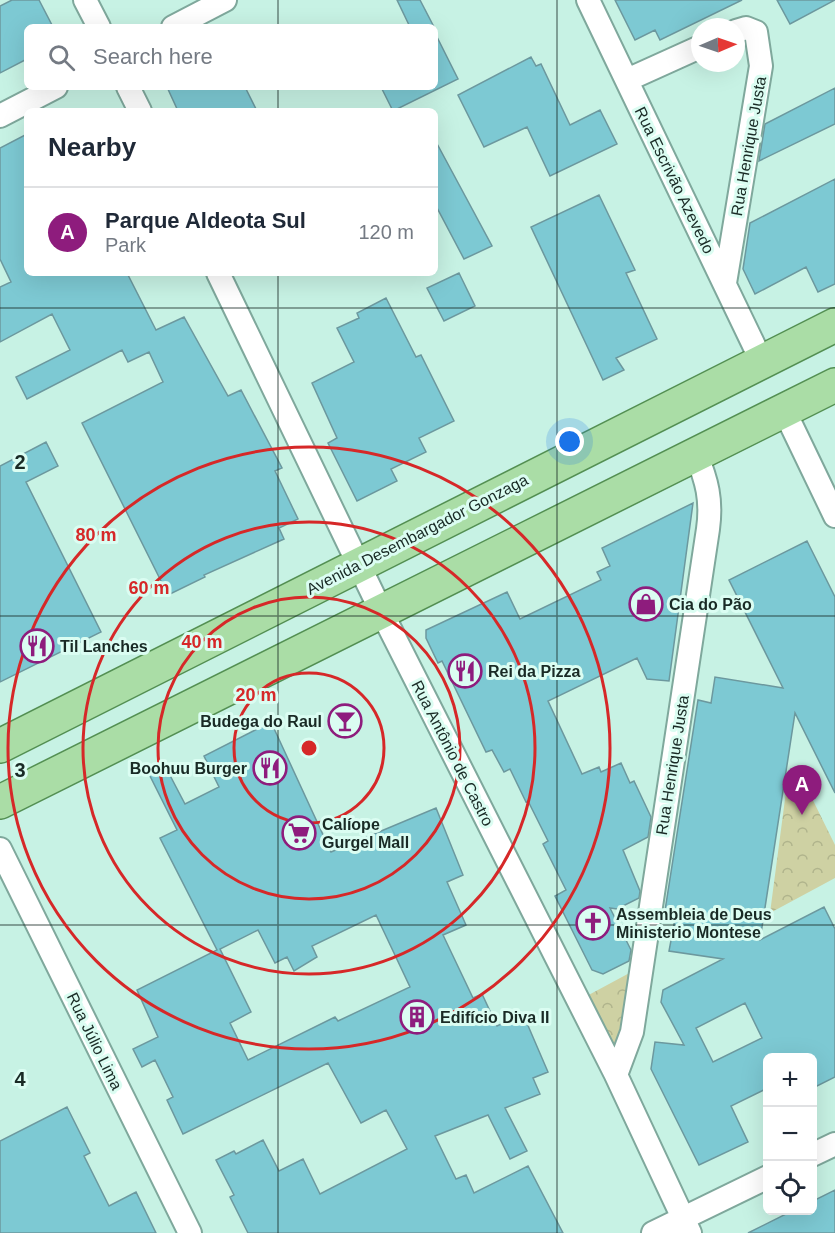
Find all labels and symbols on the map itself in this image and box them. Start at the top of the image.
north arrow [691,18,745,72]
street label: Rua Henrique Justa [728,75,769,217]
street label: Rua Escrivão Azevedo [632,104,718,256]
your location [555,427,584,456]
text: 2 [14,451,26,473]
street label: Avenida Desembargador Gonzaga [304,471,531,598]
text: 80 m [75,525,117,545]
text: 60 m [128,578,170,598]
shop icon: Cia do Pão [628,586,664,622]
place label: Cia do Pão [669,596,752,613]
restaurant icon: Til Lanches [19,628,55,664]
text: 40 m [181,632,223,652]
place label: Til Lanches [60,638,148,655]
restaurant icon: Rei da Pizza [447,653,483,689]
place label: Rei da Pizza [488,663,581,680]
street label: Rua Antônio de Castro [408,678,497,829]
text: 20 m [235,685,277,705]
street label: Rua Henrique Justa [653,694,692,836]
bar icon: Budega do Raul [327,703,363,739]
place label: Budega do Raul [200,713,322,730]
centre of rings [299,738,319,758]
restaurant icon: Boohuu Burger [252,750,288,786]
text: 3 [14,759,26,781]
place label: Boohuu Burger [130,760,247,777]
pin: A [782,766,822,815]
supermarket icon: Calíope Gurgel Mall [281,815,317,851]
place label: Calíope Gurgel Mall [322,816,409,851]
church icon: Assembleia de Deus Ministerio Montese [575,905,611,941]
place label: Assembleia de Deus Ministerio Montese [616,906,772,941]
street label: Rua Júlio Lima [64,990,125,1093]
building icon: Edifício Diva II [399,999,435,1035]
place label: Edifício Diva II [440,1009,549,1026]
text: 4 [14,1068,26,1090]

